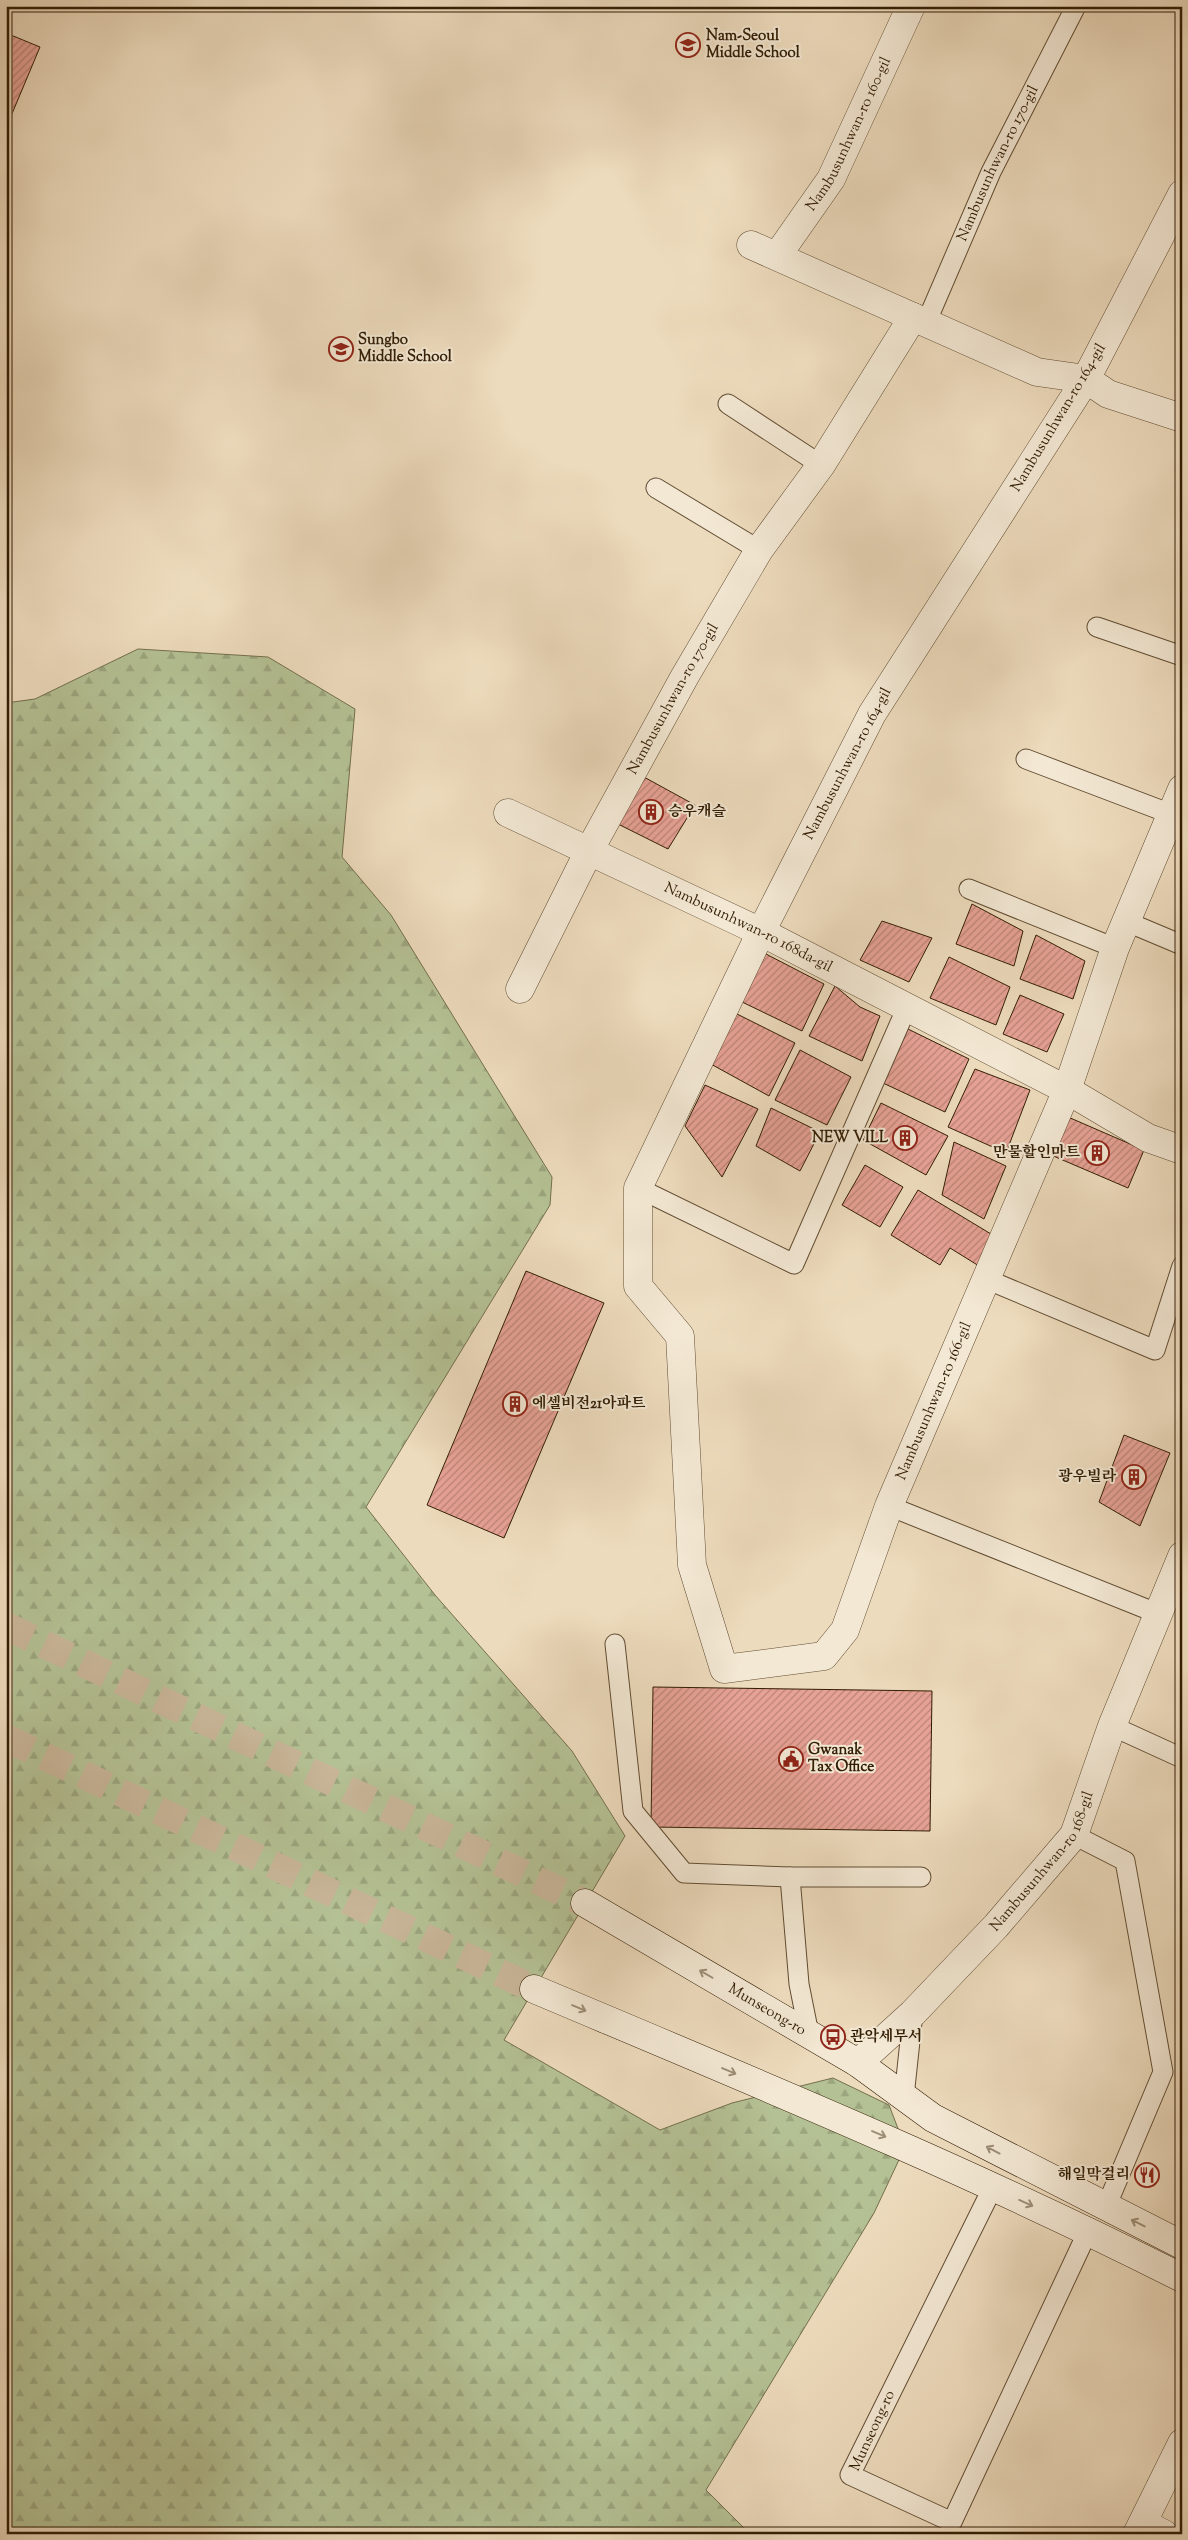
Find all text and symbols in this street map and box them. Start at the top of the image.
place label: Nam-Seoul Middle School [706,26,801,64]
school or university icon: Nam-Seoul Middle School [675,32,701,58]
street label: Nambusunhwan-ro 160-gil [801,54,896,216]
street label: Nambusunhwan-ro 170-gil [952,82,1044,245]
place label: Sungbo Middle School [358,330,453,368]
school or university icon: Sungbo Middle School [328,336,354,362]
street label: Nambusunhwan-ro 164-gil [1006,340,1112,496]
street label: Nambusunhwan-ro 170-gil [622,620,724,778]
street label: Nambusunhwan-ro 164-gil [799,684,897,844]
building icon: 승우캐슬 [638,799,664,825]
place label: 승우캐슬 [668,802,726,823]
street label: Nambusunhwan-ro 168da-gil [660,877,836,978]
building icon: NEW VILL [892,1125,918,1151]
place label: NEW VILL [812,1128,889,1149]
building icon: 만물할인마트 [1084,1140,1110,1166]
place label: 만물할인마트 [993,1143,1080,1164]
street label: Nambusunhwan-ro 166-gil [891,1319,977,1483]
building icon: 에셀비전21아파트 [502,1391,528,1417]
place label: 에셀비전21아파트 [532,1394,646,1415]
building icon: 광우빌라 [1121,1464,1147,1490]
place label: 광우빌라 [1058,1467,1117,1488]
place label: Gwanak Tax Office [808,1740,874,1778]
public building icon: Gwanak Tax Office [778,1746,804,1772]
street label: Nambusunhwan-ro 168-gil [985,1788,1099,1936]
one-way arrow [699,1968,713,1978]
street label: Munseong-ro [724,1979,810,2041]
one-way arrow [571,2004,586,2014]
bus stop icon: 관악세무서 [820,2024,846,2050]
place label: 관악세무서 [850,2027,922,2048]
one-way arrow [721,2067,736,2077]
one-way arrow [871,2130,886,2140]
one-way arrow [986,2145,1001,2155]
restaurant icon: 해일막걸리 [1134,2162,1160,2188]
place label: 해일막걸리 [1058,2165,1130,2186]
one-way arrow [1018,2199,1033,2209]
one-way arrow [1131,2218,1146,2227]
street label: Munseong-ro [845,2387,901,2475]

